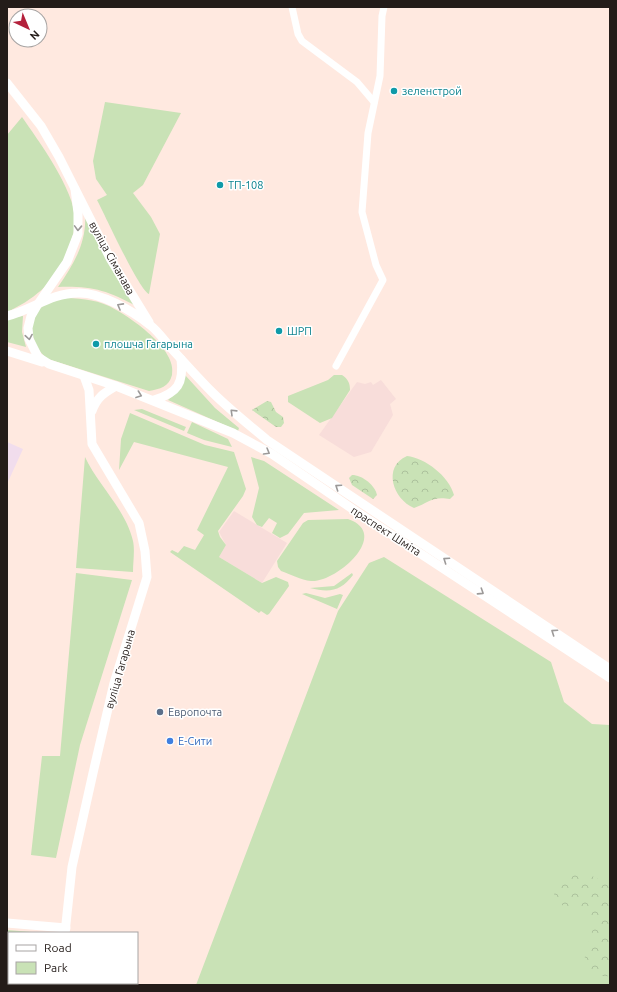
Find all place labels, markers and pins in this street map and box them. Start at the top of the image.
place label: зеленстрой [402,85,462,97]
marker: зеленстрой [389,86,399,96]
place label: ТП-108 [228,179,264,191]
marker: ТП-108 [215,180,225,190]
place label: ШРП [287,325,312,337]
marker: ШРП [274,326,284,336]
place label: плошча Гагарына [104,338,193,350]
marker: плошча Гагарына [91,339,101,349]
place label: Европочта [168,706,222,718]
marker: Европочта [155,707,165,717]
place label: Е-Сити [178,735,212,747]
marker: Е-Сити [165,736,175,746]

